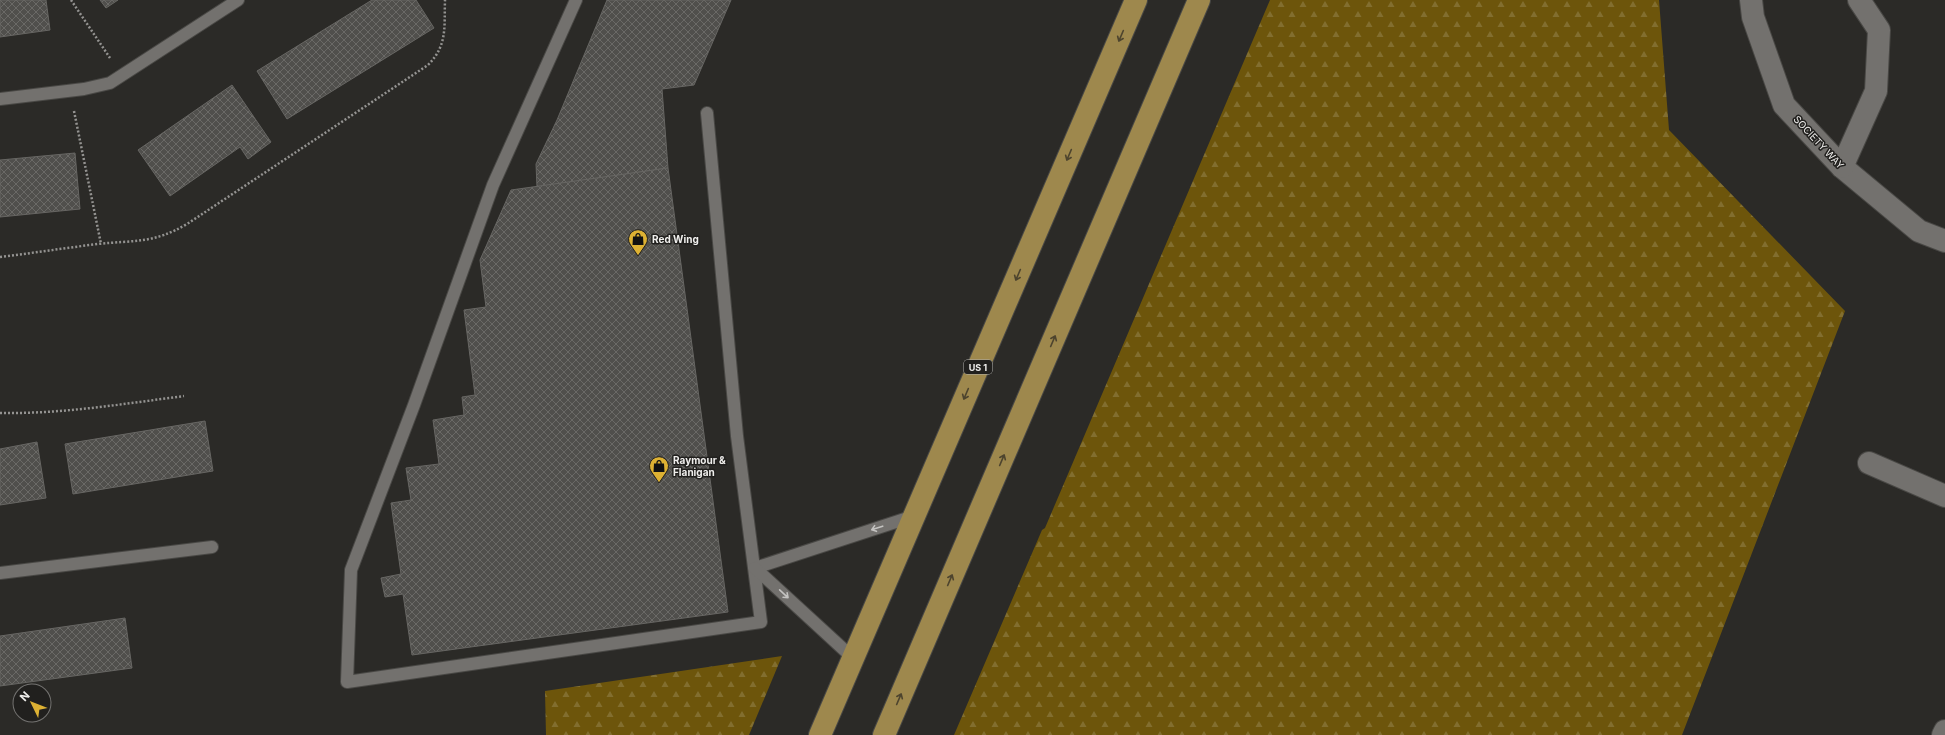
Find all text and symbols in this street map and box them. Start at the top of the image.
one-way arrow [1116,29,1124,41]
street label: SOCIETY WAY [1791,113,1847,171]
one-way arrow [1065,149,1072,161]
shop icon: Red Wing [627,228,649,256]
place label: Red Wing [652,233,699,246]
one-way arrow [1013,268,1021,280]
one-way arrow [1050,335,1057,347]
road number: US 1 [964,360,992,374]
one-way arrow [962,387,969,399]
place label: Raymour & Flanigan [673,454,726,479]
shop icon: Raymour & Flanigan [648,455,670,483]
one-way arrow [998,455,1006,467]
one-way arrow [870,525,883,532]
one-way arrow [947,574,955,586]
one-way arrow [779,589,789,599]
north arrow [12,683,52,723]
text: N [17,688,33,704]
one-way arrow [896,694,903,706]

